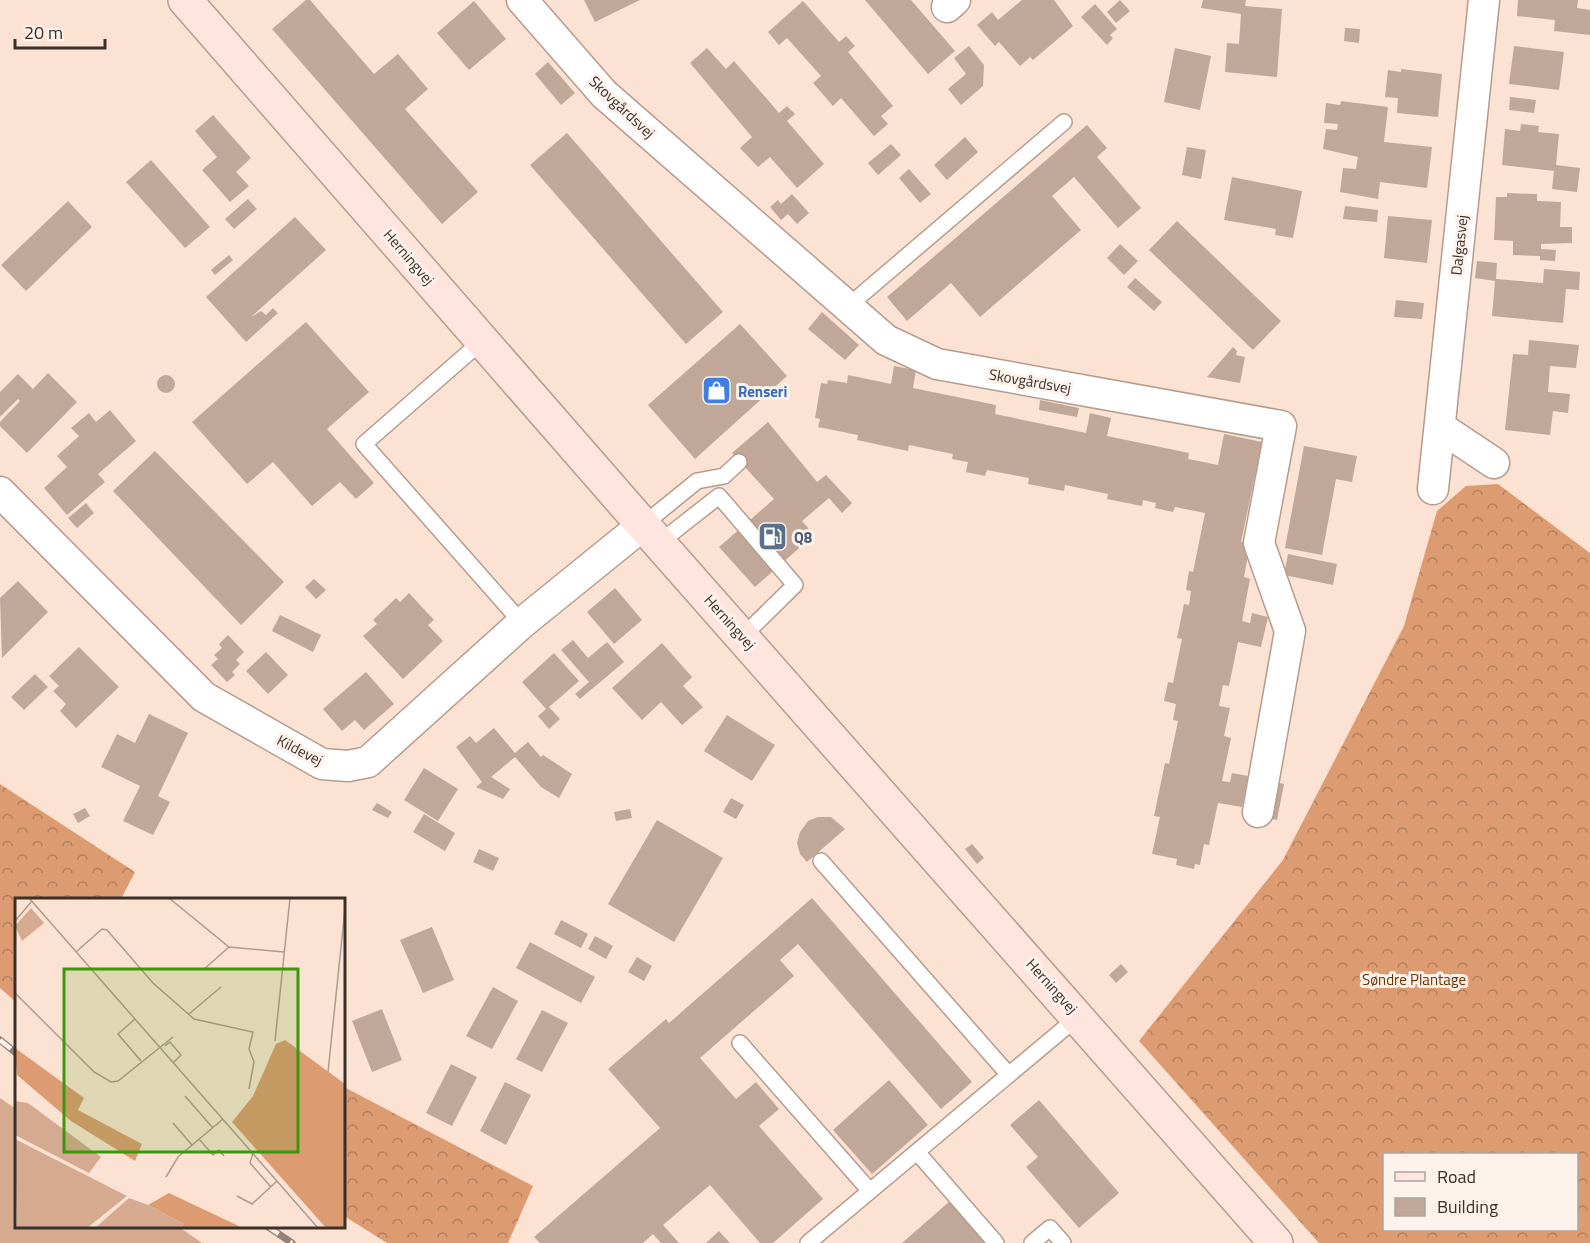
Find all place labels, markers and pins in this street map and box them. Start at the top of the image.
shop icon: Renseri [701,375,733,407]
place label: Renseri [738,380,787,403]
fuel station icon: Q8 [757,521,789,553]
place label: Q8 [794,526,812,549]

